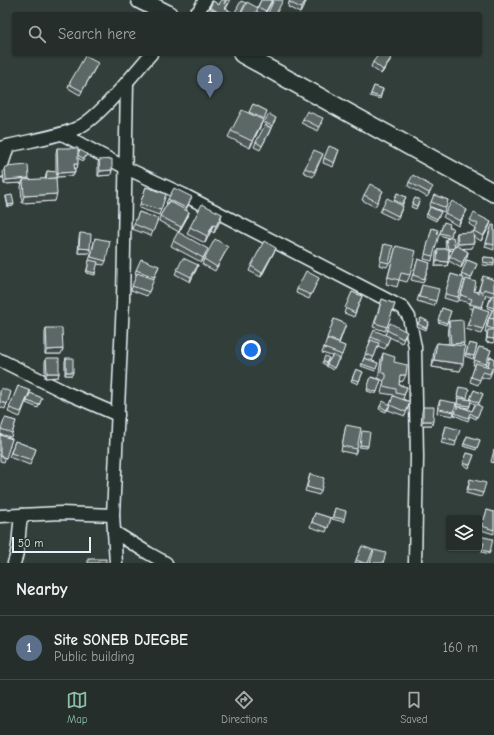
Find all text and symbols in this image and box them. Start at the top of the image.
search box [12,12,482,56]
icon: search [26,23,48,45]
text: Search here [58,25,136,43]
pin: 1 [197,65,223,98]
your location [241,340,261,360]
map controls [446,515,482,551]
button: layers [446,515,482,551]
scale bar [12,535,91,554]
text: 50 m [18,537,43,550]
text: Nearby [16,580,67,599]
text: Site SONEB DJEGBE [54,631,188,649]
text: 1 [26,640,32,655]
text: 160 m [443,640,478,655]
text: Public building [54,649,135,664]
tab: Map [66,689,88,726]
tab: Directions [221,689,268,726]
tab: Saved [400,689,428,726]

